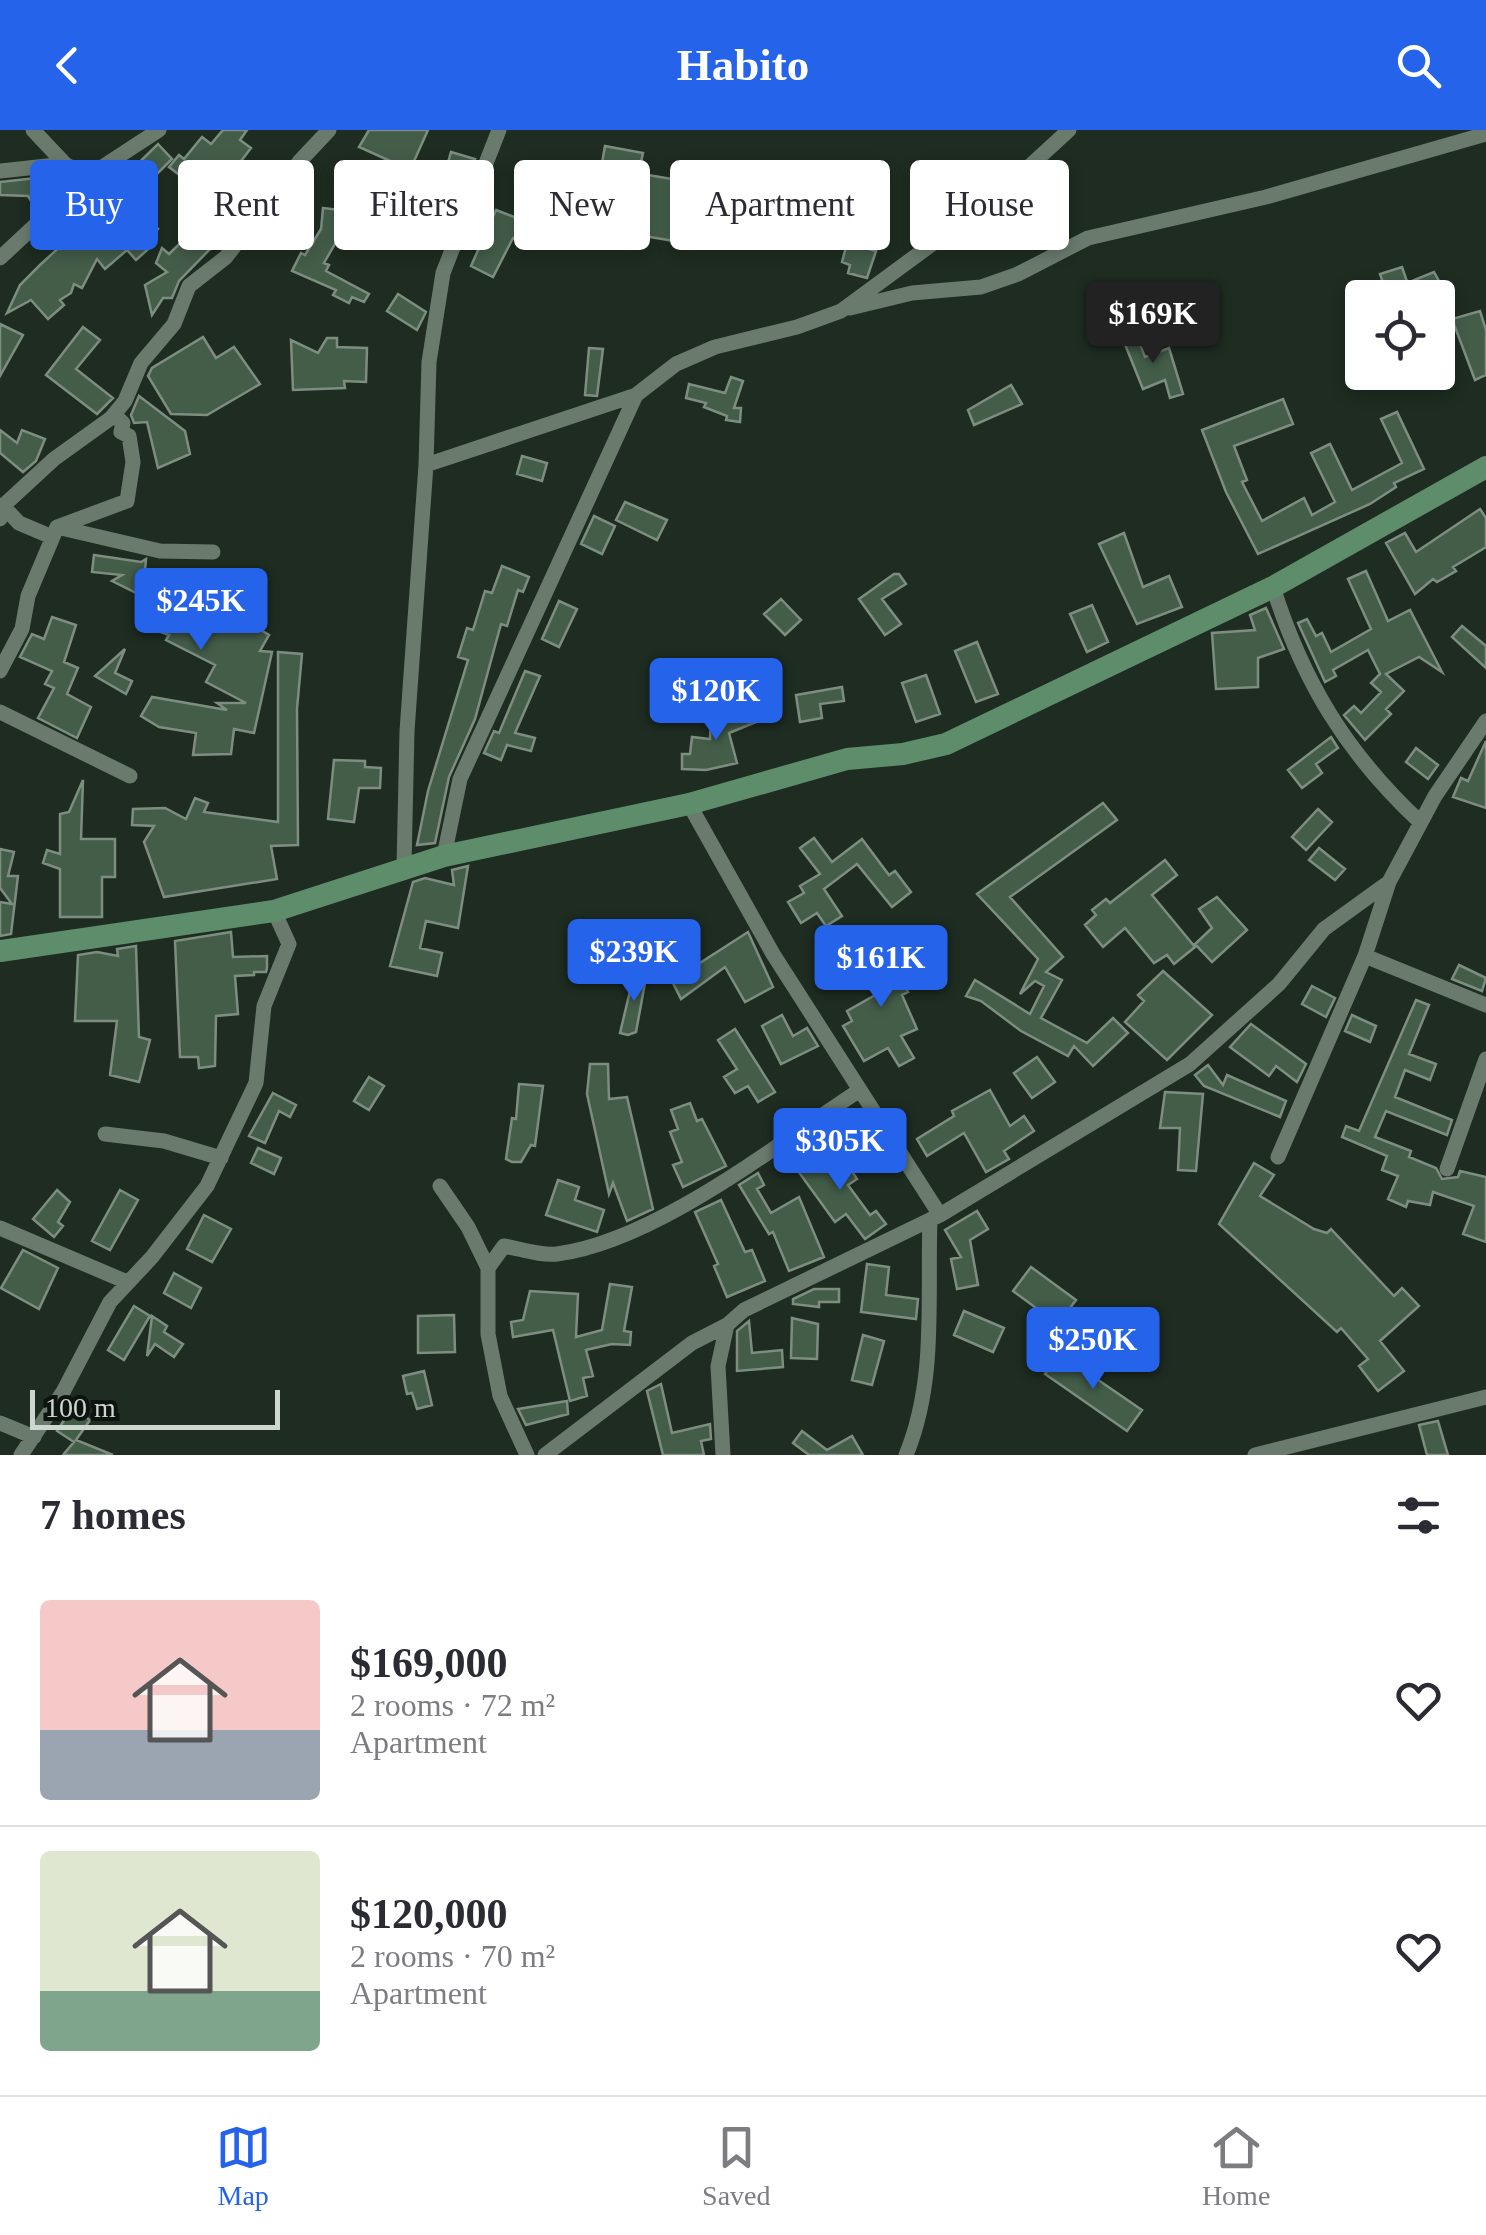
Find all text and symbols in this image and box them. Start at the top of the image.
icon: back [40,38,95,93]
icon: search [1391,38,1446,93]
text: Habito [677,40,809,90]
chip: Buy [30,160,158,250]
chip: Rent [178,160,314,250]
chip: Filters [334,160,494,250]
chip: New [514,160,650,250]
chip: Apartment [670,160,890,250]
chip: House [910,160,1069,250]
map controls [1345,280,1455,390]
button: locate [1345,280,1455,390]
pin: $169K [1083,281,1223,366]
text: $169K [1109,295,1197,331]
pin: $245K [131,568,271,653]
text: $245K [157,582,245,618]
pin: $120K [646,658,786,743]
text: $120K [672,672,760,708]
pin: $239K [564,919,704,1004]
pin: $161K [811,925,951,1010]
text: $239K [590,933,678,969]
text: $161K [837,939,925,975]
pin: $305K [770,1108,910,1193]
text: $305K [796,1122,884,1158]
pin: $250K [1023,1307,1163,1392]
text: $250K [1049,1321,1137,1357]
scale bar [30,1385,280,1430]
text: 100 m [45,1392,116,1423]
icon: filters [1391,1488,1446,1543]
text: 7 homes [40,1492,186,1538]
icon: home [120,1640,240,1760]
text: $169,000 [350,1640,508,1686]
icon: heart [1391,1673,1446,1728]
text: 2 rooms · 72 m² [350,1687,555,1723]
text: Apartment [350,1724,487,1760]
icon: home [120,1891,240,2011]
text: $120,000 [350,1891,508,1937]
icon: heart [1391,1924,1446,1979]
text: 2 rooms · 70 m² [350,1938,555,1974]
text: Apartment [350,1975,487,2011]
tab: Map [216,2120,271,2212]
tab: Saved [702,2120,771,2212]
tab: Home [1202,2120,1270,2212]

